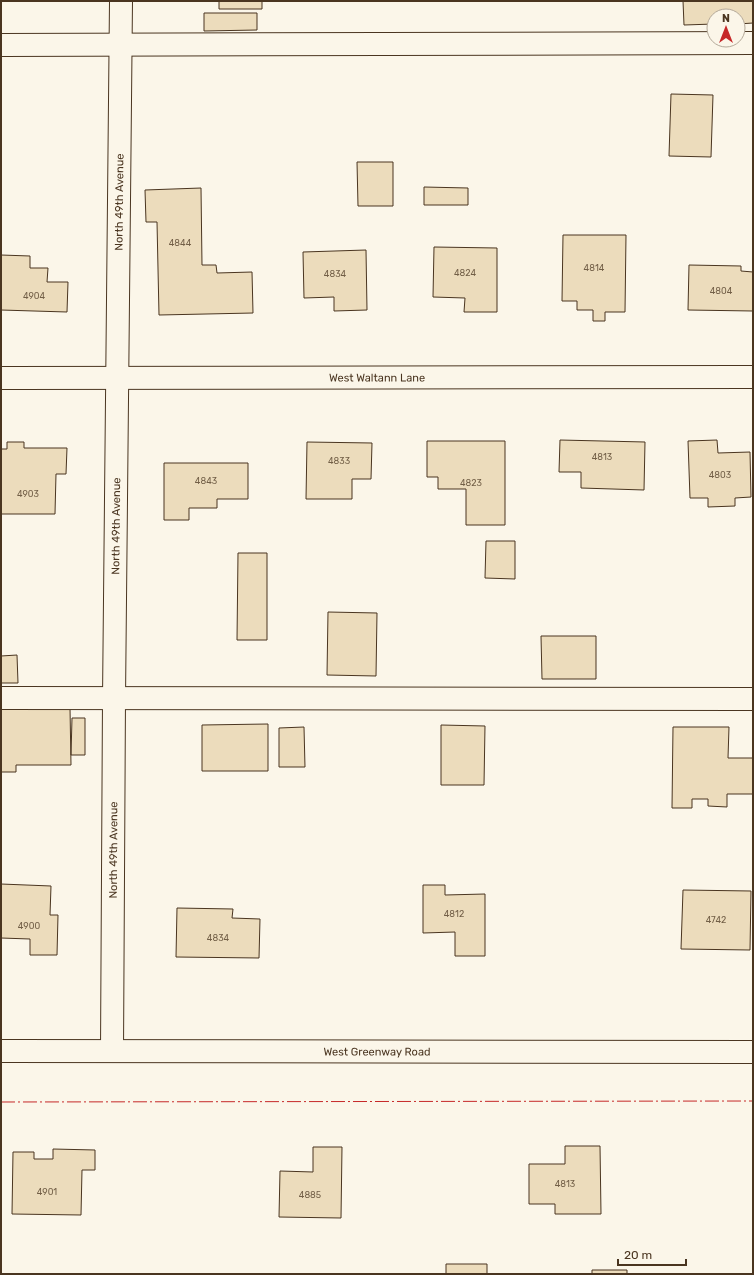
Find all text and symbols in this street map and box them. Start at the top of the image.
north arrow [706,8,746,48]
text: N [722,12,730,25]
street label: North 49th Avenue [112,153,126,251]
house number: 4844 [169,238,192,248]
house number: 4814 [584,263,605,273]
house number: 4824 [454,268,476,278]
house number: 4834 [324,269,347,279]
house number: 4804 [710,286,733,296]
house number: 4904 [23,291,45,301]
street label: West Waltann Lane [329,371,425,385]
house number: 4813 [592,452,612,462]
house number: 4833 [328,456,350,466]
house number: 4803 [709,470,731,480]
house number: 4843 [195,476,217,486]
street label: North 49th Avenue [109,477,123,575]
house number: 4823 [460,478,482,488]
house number: 4903 [17,489,39,499]
street label: North 49th Avenue [107,801,120,899]
house number: 4812 [444,909,464,919]
house number: 4742 [706,915,726,925]
house number: 4900 [18,921,40,931]
house number: 4834 [207,933,230,943]
street label: West Greenway Road [323,1045,431,1059]
house number: 4813 [555,1179,575,1189]
house number: 4901 [37,1187,57,1197]
house number: 4885 [299,1190,321,1200]
scale bar [618,1241,686,1267]
text: 20 m [624,1248,652,1262]

